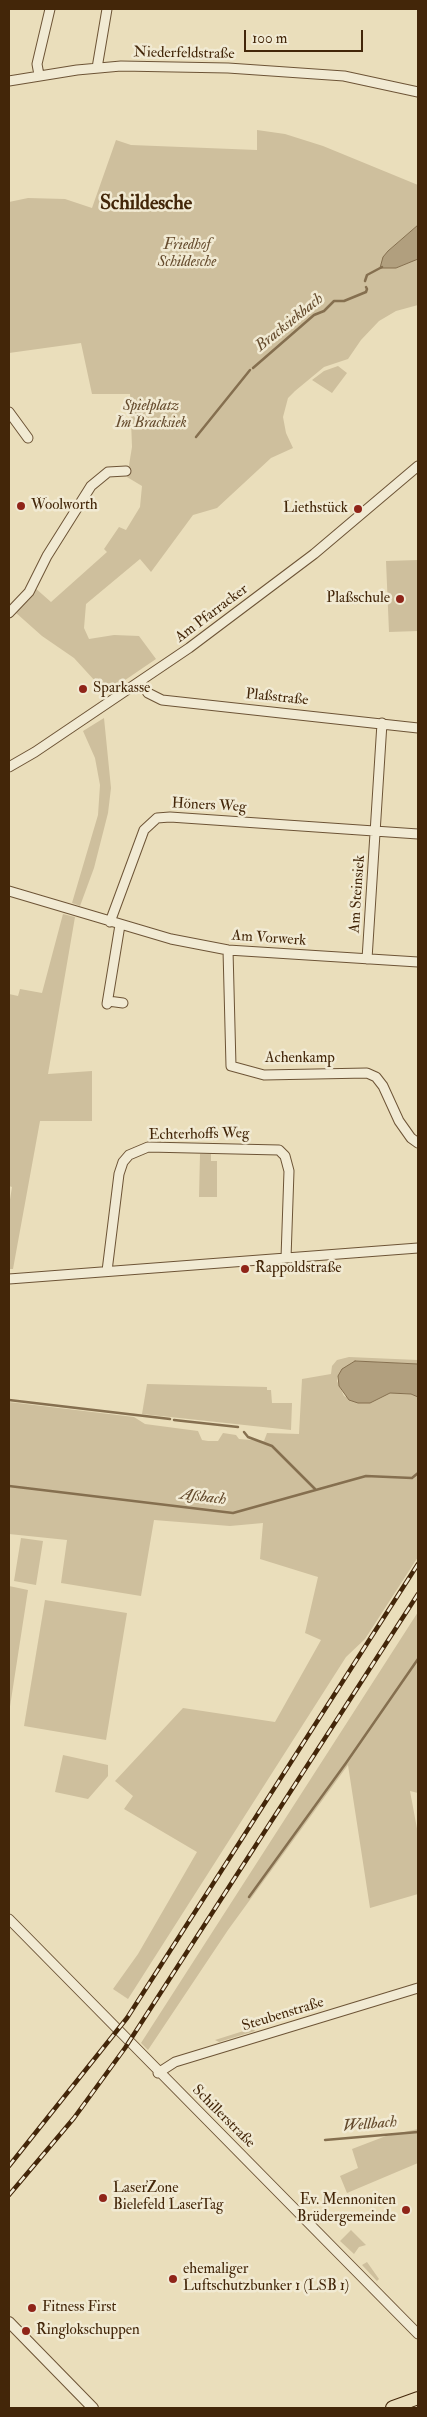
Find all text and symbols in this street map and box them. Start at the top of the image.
scale bar [247,20,366,52]
text: 100 m [252,29,287,48]
street label: Niederfeldstraße [133,44,235,64]
district label: Schildesche [100,193,192,217]
park label: Friedhof Schildesche [158,237,216,272]
water label: Bracksiekbach [252,290,328,356]
park label: Spielplatz Im Bracksiek [115,398,187,433]
place label: Woolworth [31,497,98,515]
marker: Woolworth [15,500,27,512]
place label: Liethstück [283,500,348,518]
marker: Liethstück [352,503,364,515]
street label: Am Pfarracker [172,581,252,647]
place label: Plaßschule [326,590,390,608]
marker: Plaßschule [394,593,406,605]
place label: Sparkasse [93,680,150,698]
marker: Sparkasse [77,683,89,695]
street label: Plaßstraße [245,686,309,710]
street label: Höners Weg [171,795,247,817]
street label: Am Steinsiek [346,854,370,934]
street label: Am Vorwerk [231,927,307,951]
street label: Achenkamp [265,1050,335,1068]
street label: Echterhoffs Weg [148,1125,250,1145]
place label: Rappoldstraße [255,1260,341,1278]
marker: Rappoldstraße [239,1263,251,1275]
water label: Aßbach [179,1486,227,1510]
street label: Steubenstraße [240,1994,326,2036]
street label: Schillerstraße [188,2082,258,2152]
water label: Wellbach [342,2113,398,2137]
place label: LaserZone Bielefeld LaserTag [113,2180,223,2215]
marker: LaserZone Bielefeld LaserTag [97,2192,109,2204]
place label: Ev. Mennoniten Brüdergemeinde [297,2192,396,2227]
marker: Ev. Mennoniten Brüdergemeinde [400,2204,412,2216]
place label: ehemaliger Luftschutzbunker 1 (LSB 1) [183,2261,349,2296]
marker: ehemaliger Luftschutzbunker 1 (LSB 1) [167,2273,179,2285]
place label: Fitness First [42,2299,116,2317]
marker: Fitness First [26,2302,38,2314]
place label: Ringlokschuppen [36,2322,140,2340]
marker: Ringlokschuppen [20,2325,32,2337]

